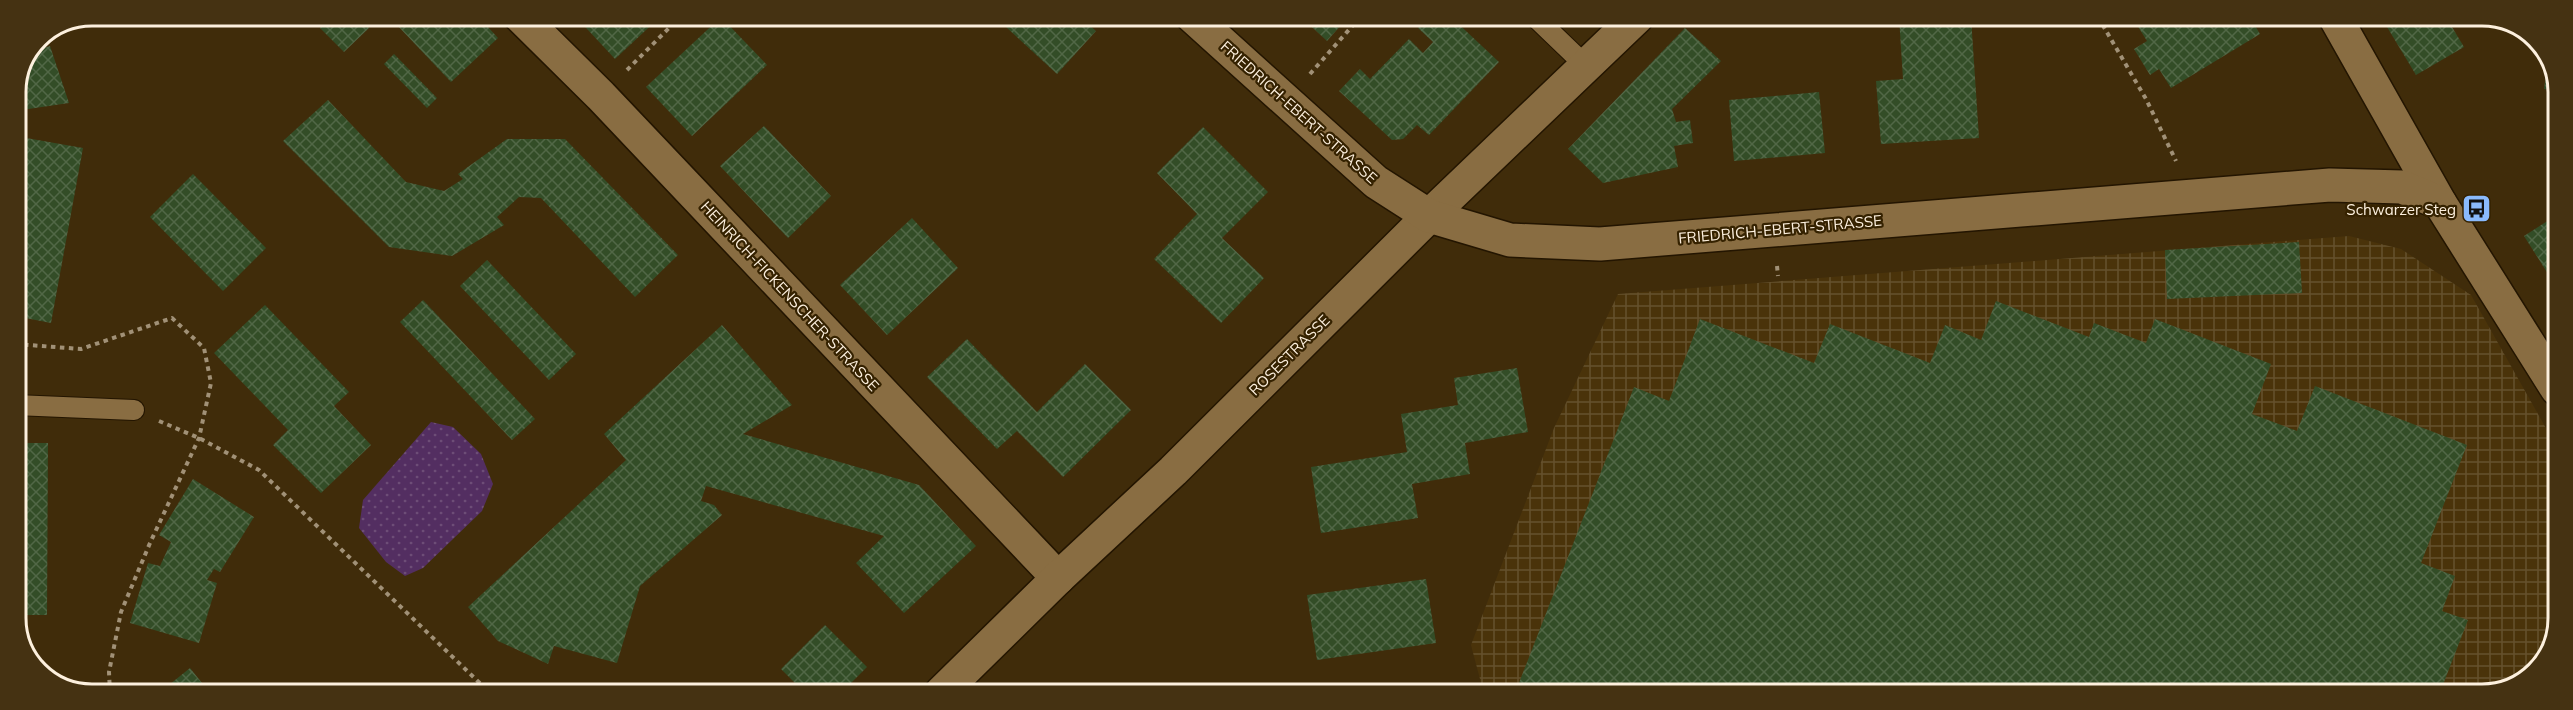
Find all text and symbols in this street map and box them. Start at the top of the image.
street label: FRIEDRICH-EBERT-STRASSE [1217,37,1381,188]
bus stop icon: Schwarzer Steg [2461,193,2493,225]
street label: HEINRICH-FICKENSCHER-STRASSE [697,197,883,395]
place label: Schwarzer Steg [2346,200,2456,219]
street label: FRIEDRICH-EBERT-STRASSE [1677,211,1883,247]
street label: ROSESTRASSE [1245,310,1334,399]

